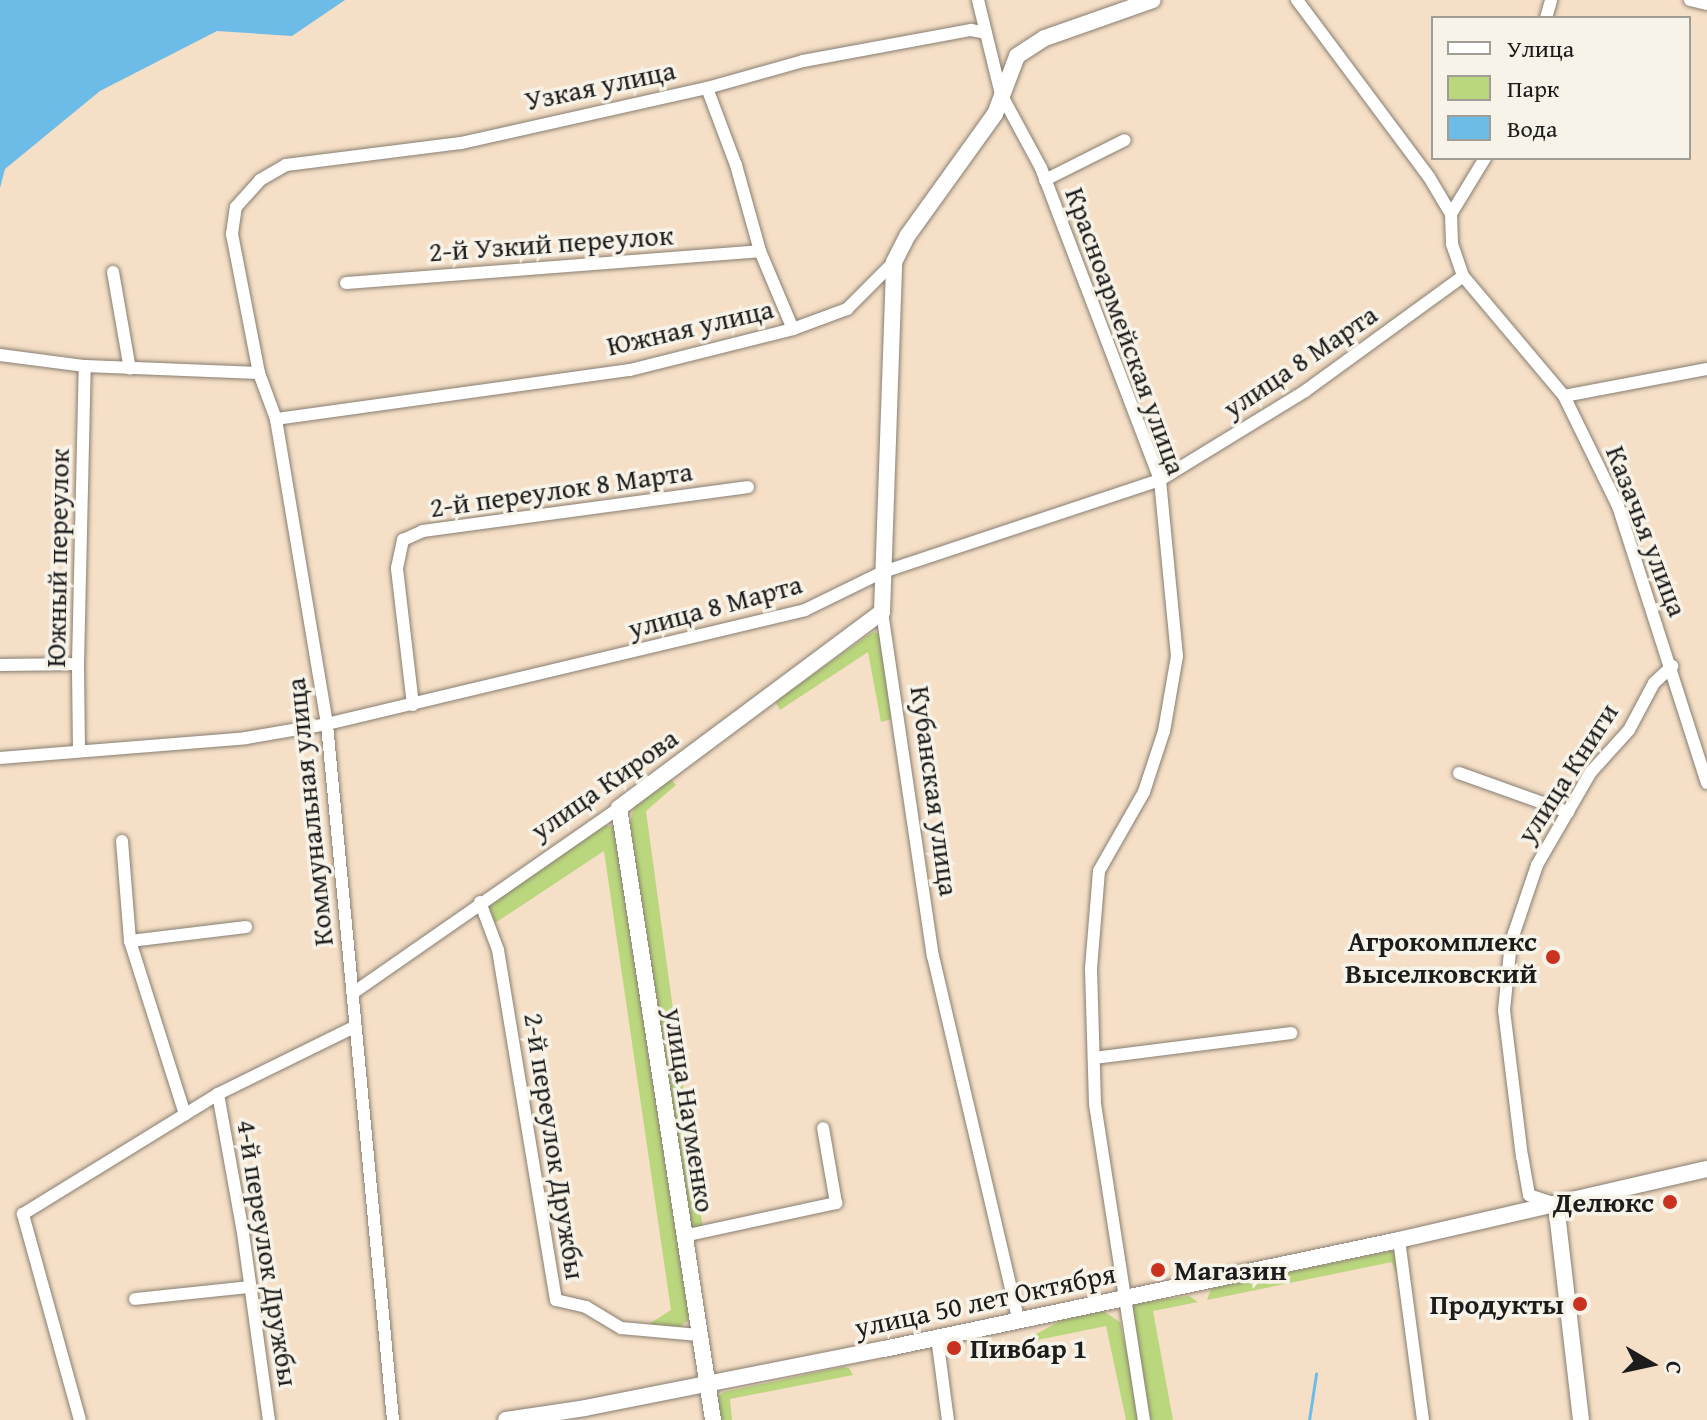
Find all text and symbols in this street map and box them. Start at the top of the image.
legend [1431,16,1691,160]
text: Улица [1507,31,1574,66]
street label: Узкая улица [522,53,678,117]
text: Парк [1507,71,1559,106]
text: Вода [1507,111,1557,146]
street label: Красноармейская улица [1058,183,1194,479]
street label: 2-й Узкий переулок [428,218,674,268]
street label: Южная улица [603,292,777,362]
street label: улица 8 Марта [1217,297,1383,425]
street label: Казачья улица [1599,441,1695,621]
street label: Южный переулок [38,448,76,668]
street label: 2-й переулок 8 Марта [428,454,694,524]
street label: улица 8 Марта [624,567,806,645]
street label: Коммунальная улица [278,676,340,948]
street label: Кубанская улица [904,684,966,898]
street label: улица Книги [1509,697,1625,849]
street label: улица Кирова [524,721,684,847]
place label: Агрокомплекс Выселковский [1345,924,1537,990]
marker: Агрокомплекс Выселковский [1544,948,1562,966]
street label: улица Науменко [657,1006,723,1214]
street label: 2-й переулок Дружбы [517,1010,593,1282]
street label: 4-й переулок Дружбы [230,1117,306,1389]
place label: Делюкс [1553,1185,1654,1219]
marker: Делюкс [1661,1193,1679,1211]
place label: Магазин [1174,1253,1287,1287]
street label: улица 50 лет Октября [851,1256,1119,1344]
marker: Магазин [1149,1261,1167,1279]
place label: Продукты [1430,1287,1564,1321]
marker: Продукты [1571,1295,1589,1313]
north arrow [1611,1324,1691,1404]
place label: Пивбар 1 [970,1331,1087,1365]
marker: Пивбар 1 [945,1339,963,1357]
text: С [1658,1359,1691,1376]

